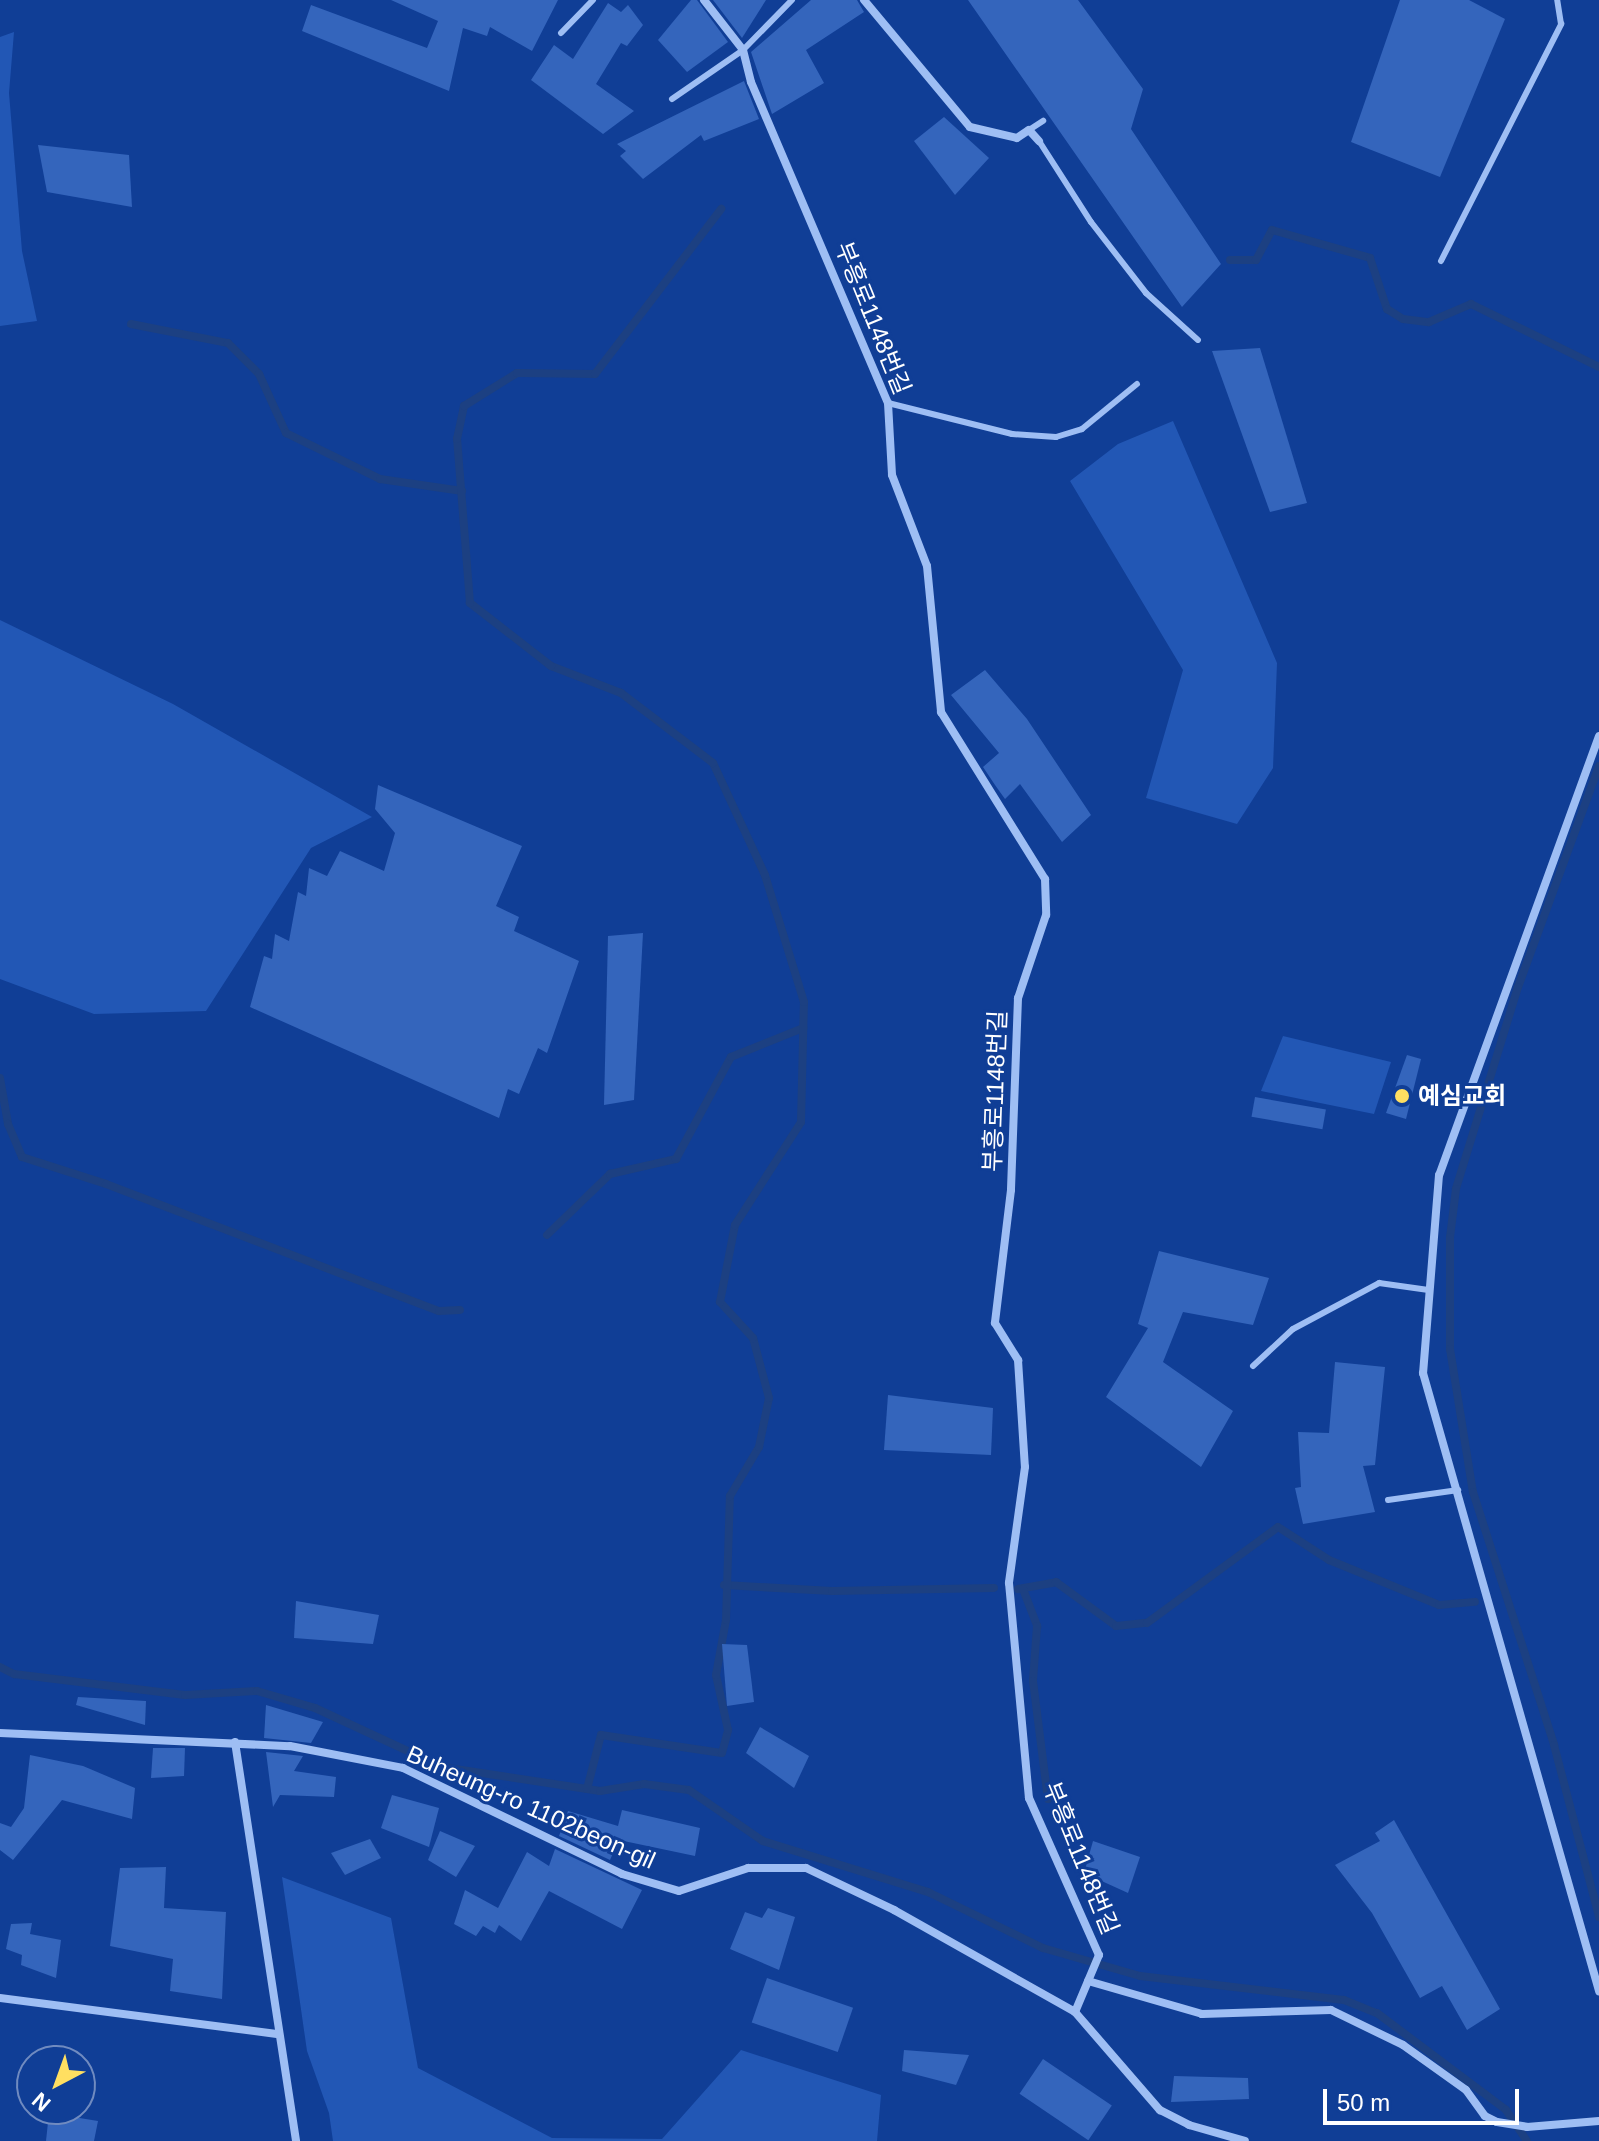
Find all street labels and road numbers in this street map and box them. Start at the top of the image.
street label: 부흥로1148번길 [829,237,917,399]
street label: 부흥로1148번길 [978,1010,1012,1172]
street label: Buheung-ro 1102beon-gil [402,1739,660,1875]
street label: 부흥로1148번길 [1037,1777,1125,1939]

